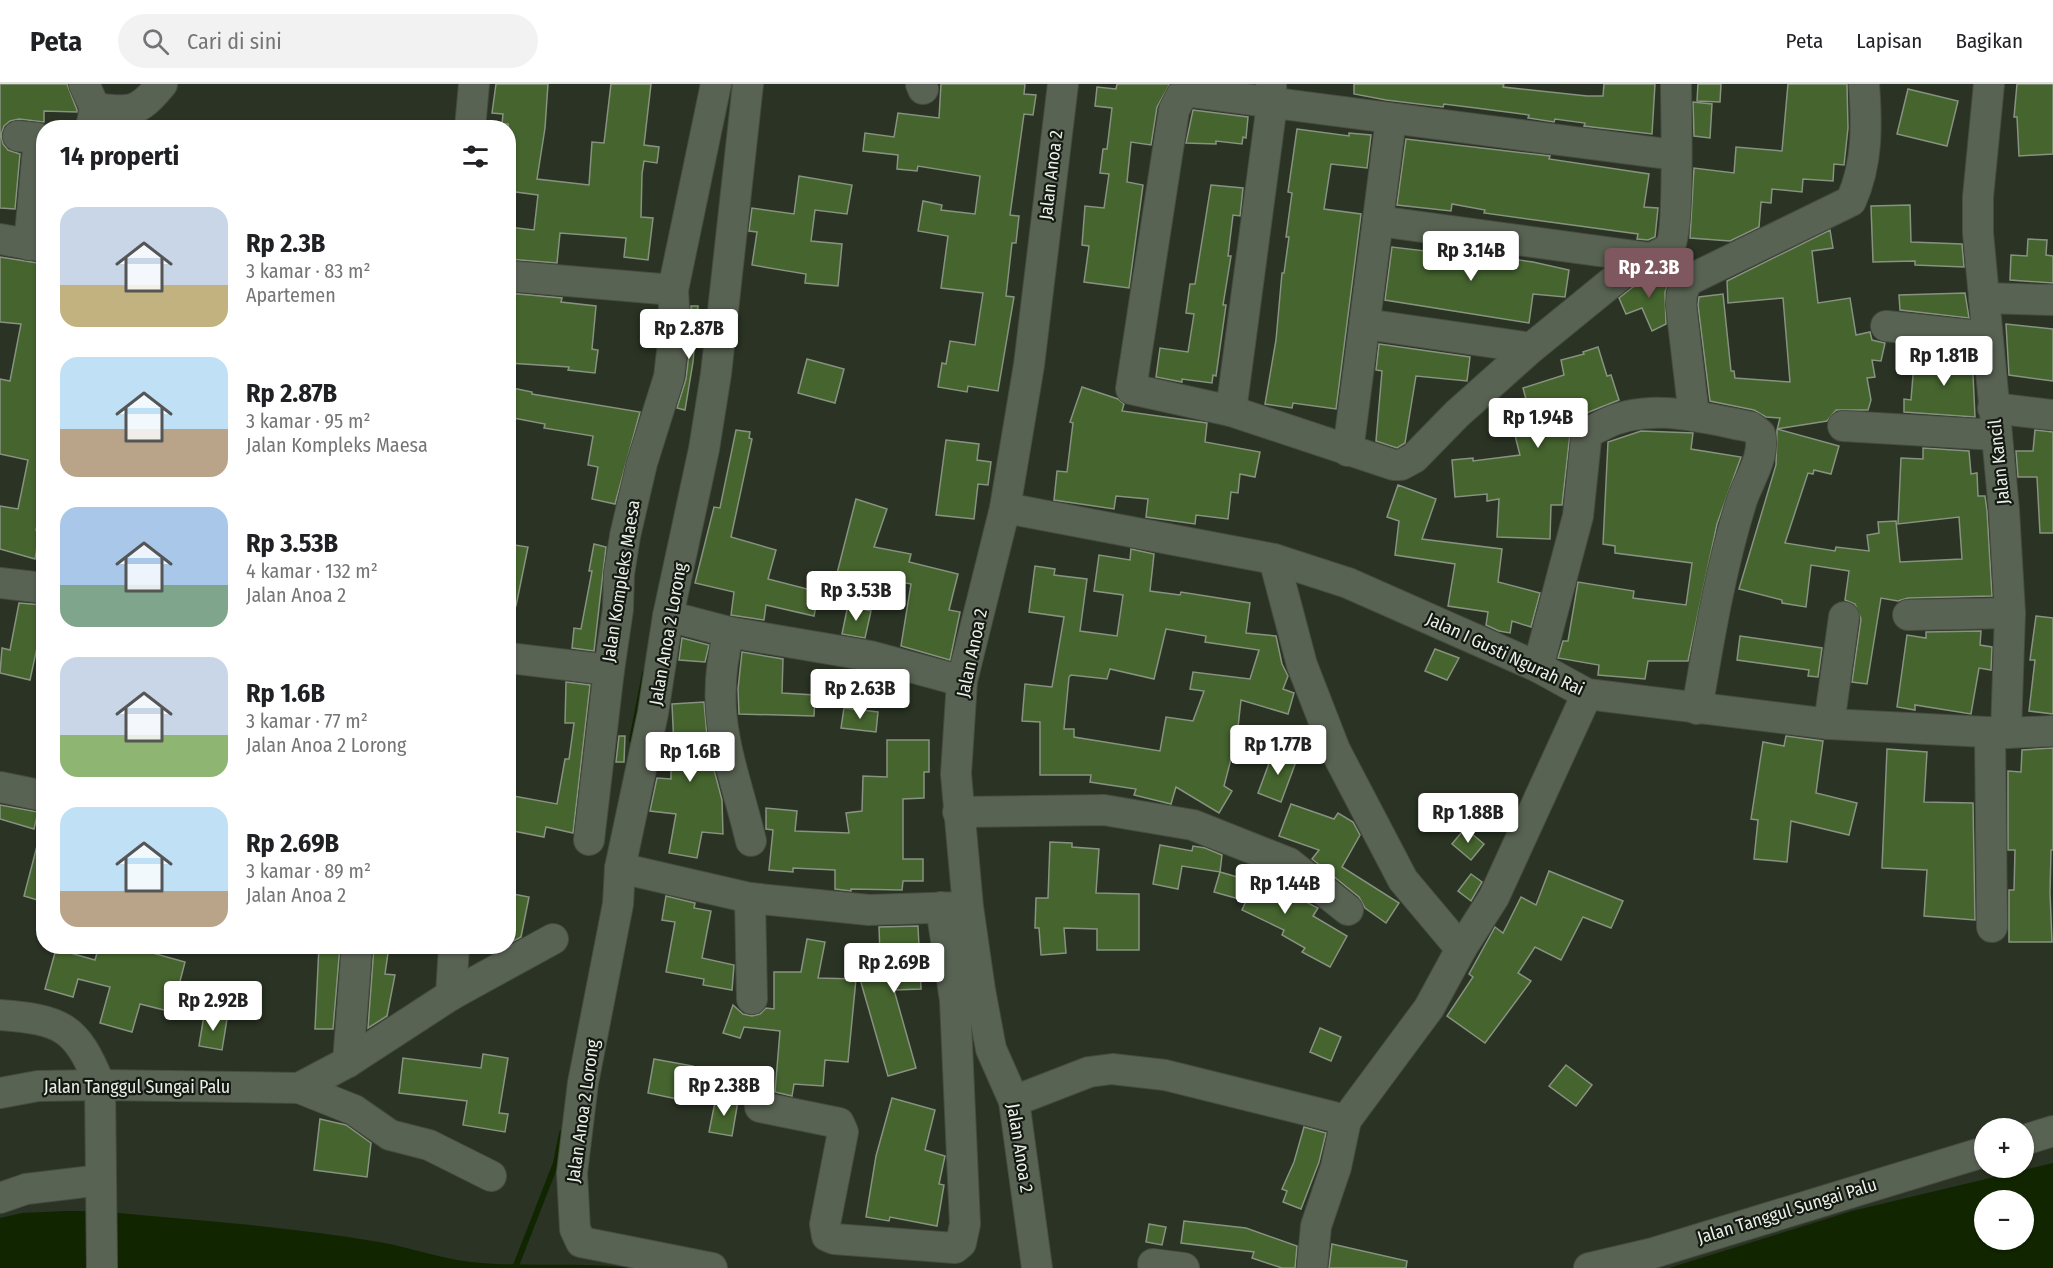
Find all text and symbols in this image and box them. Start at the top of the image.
search box [118,14,538,68]
text: Peta [30,25,82,58]
icon: search [139,25,172,58]
text: Cari di sini [187,28,282,55]
text: Peta [1786,28,1823,54]
text: Lapisan [1856,28,1922,54]
text: Bagikan [1955,28,2023,54]
street label: Jalan Anoa 2 [1035,129,1067,221]
icon: filters [459,140,492,173]
text: 14 properti [60,141,179,172]
text: Rp 2.3B [246,228,325,259]
icon: home [108,231,180,303]
pin: Rp 3.14B [1409,231,1533,282]
text: Rp 3.14B [1437,238,1505,262]
pin: Rp 2.3B [1594,248,1704,299]
text: Rp 2.3B [1618,255,1680,279]
text: 3 kamar · 83 m² [246,259,371,283]
text: Apartemen [246,283,336,307]
pin: Rp 2.87B [627,309,751,360]
text: Rp 2.87B [654,316,724,340]
pin: Rp 1.81B [1882,336,2006,387]
text: Rp 1.81B [1909,343,1979,367]
text: Rp 2.87B [246,378,337,409]
icon: home [108,381,180,453]
pin: Rp 1.94B [1476,398,1600,449]
text: Rp 1.94B [1503,405,1573,429]
text: 3 kamar · 95 m² [246,409,370,433]
street label: Jalan Kancil [1984,418,2014,506]
text: Jalan Kompleks Maesa [246,433,428,457]
street label: Jalan Kompleks Maesa [597,498,645,664]
text: Rp 3.53B [246,528,338,559]
icon: home [108,531,180,603]
text: 4 kamar · 132 m² [246,559,378,583]
street label: Jalan Anoa 2 Lorong [645,560,691,707]
pin: Rp 3.53B [794,571,918,622]
text: Rp 3.53B [821,578,891,602]
text: Jalan Anoa 2 [246,583,346,607]
street label: Jalan Anoa 2 [952,607,992,699]
street label: Jalan I Gusti Ngurah Rai [1423,608,1587,700]
pin: Rp 2.63B [798,669,922,720]
text: Rp 2.63B [825,676,895,700]
text: Rp 1.6B [246,678,325,709]
icon: home [108,681,180,753]
text: 3 kamar · 77 m² [246,709,368,733]
pin: Rp 1.77B [1216,725,1340,776]
pin: Rp 1.6B [635,732,745,783]
text: Rp 1.77B [1244,732,1312,756]
text: Jalan Anoa 2 Lorong [246,733,407,757]
text: Rp 1.6B [660,739,720,763]
pin: Rp 1.88B [1406,793,1530,844]
text: Rp 1.88B [1432,800,1504,824]
text: Rp 2.69B [246,828,339,859]
icon: home [108,831,180,903]
text: 3 kamar · 89 m² [246,859,371,883]
pin: Rp 1.44B [1223,864,1347,915]
text: Rp 1.44B [1250,871,1320,895]
text: Jalan Anoa 2 [246,883,346,907]
pin: Rp 2.69B [832,943,956,994]
text: Rp 2.69B [858,950,930,974]
pin: Rp 2.92B [151,981,275,1032]
text: Rp 2.92B [178,988,248,1012]
street label: Jalan Anoa 2 Lorong [562,1037,604,1184]
pin: Rp 2.38B [662,1066,786,1117]
text: Rp 2.38B [688,1073,760,1097]
street label: Jalan Tanggul Sungai Palu [44,1076,230,1098]
street label: Jalan Anoa 2 [1002,1102,1038,1194]
map controls [1974,1118,2034,1250]
button: + [1974,1118,2034,1178]
street label: Jalan Tanggul Sungai Palu [1695,1173,1879,1249]
button: − [1974,1190,2034,1250]

